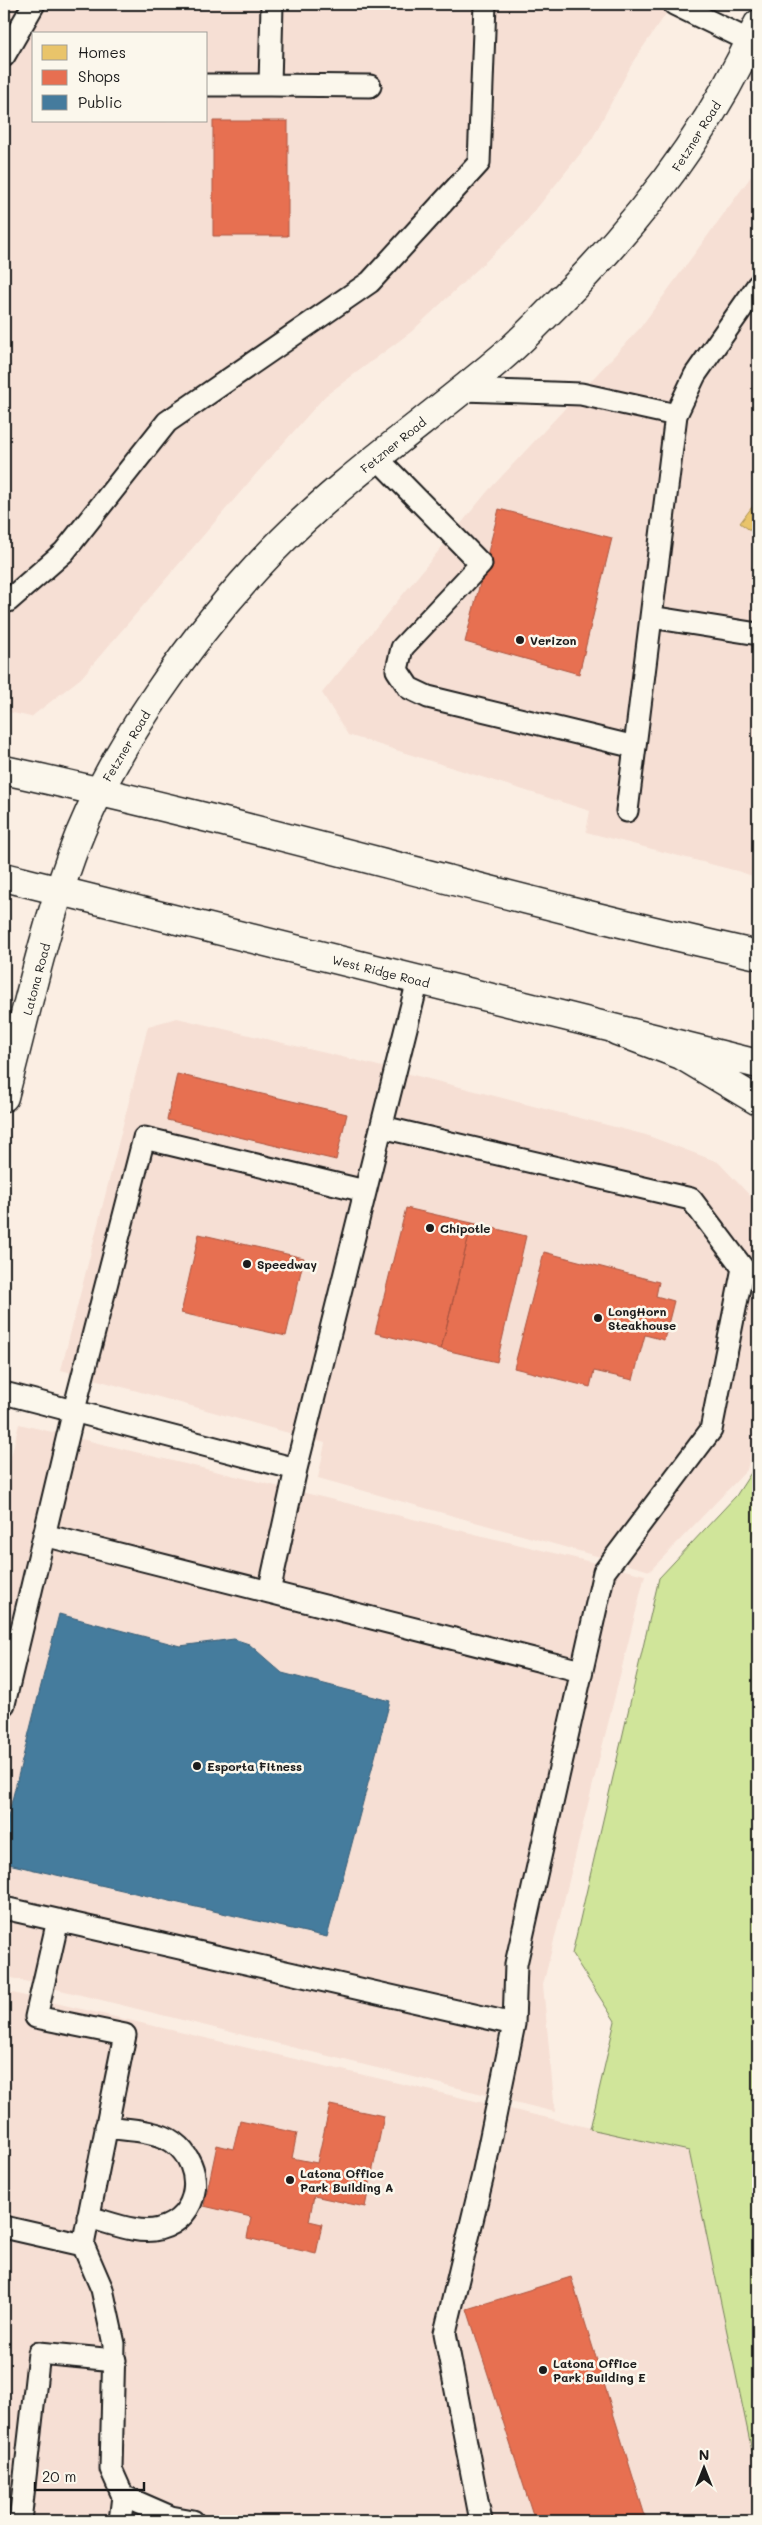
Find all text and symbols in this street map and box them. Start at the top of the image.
legend [32,32,208,122]
text: Homes [78,42,126,62]
text: Shops [78,66,120,86]
text: Public [78,92,122,112]
street label: Fetzner Road [668,98,724,174]
street label: Fetzner Road [357,413,429,476]
place label: Verizon [530,632,576,648]
marker: Verizon [514,634,526,646]
street label: Fetzner Road [99,707,154,784]
street label: Latona Road [19,941,53,1017]
street label: West Ridge Road [331,951,432,991]
place label: Chipotle [440,1220,491,1236]
marker: Chipotle [424,1222,436,1234]
place label: Speedway [257,1256,318,1272]
marker: Speedway [241,1258,253,1270]
place label: LongHorn Steakhouse [608,1303,676,1333]
marker: LongHorn Steakhouse [592,1312,604,1324]
place label: Esporta Fitness [207,1758,302,1774]
marker: Esporta Fitness [191,1760,203,1772]
place label: Latona Office Park Building A [300,2165,393,2195]
marker: Latona Office Park Building A [284,2174,296,2186]
place label: Latona Office Park Building E [553,2355,646,2385]
marker: Latona Office Park Building E [537,2364,549,2376]
north arrow [680,2442,730,2492]
text: N [699,2445,709,2464]
scale bar [35,2460,144,2492]
text: 20 m [42,2466,76,2486]

